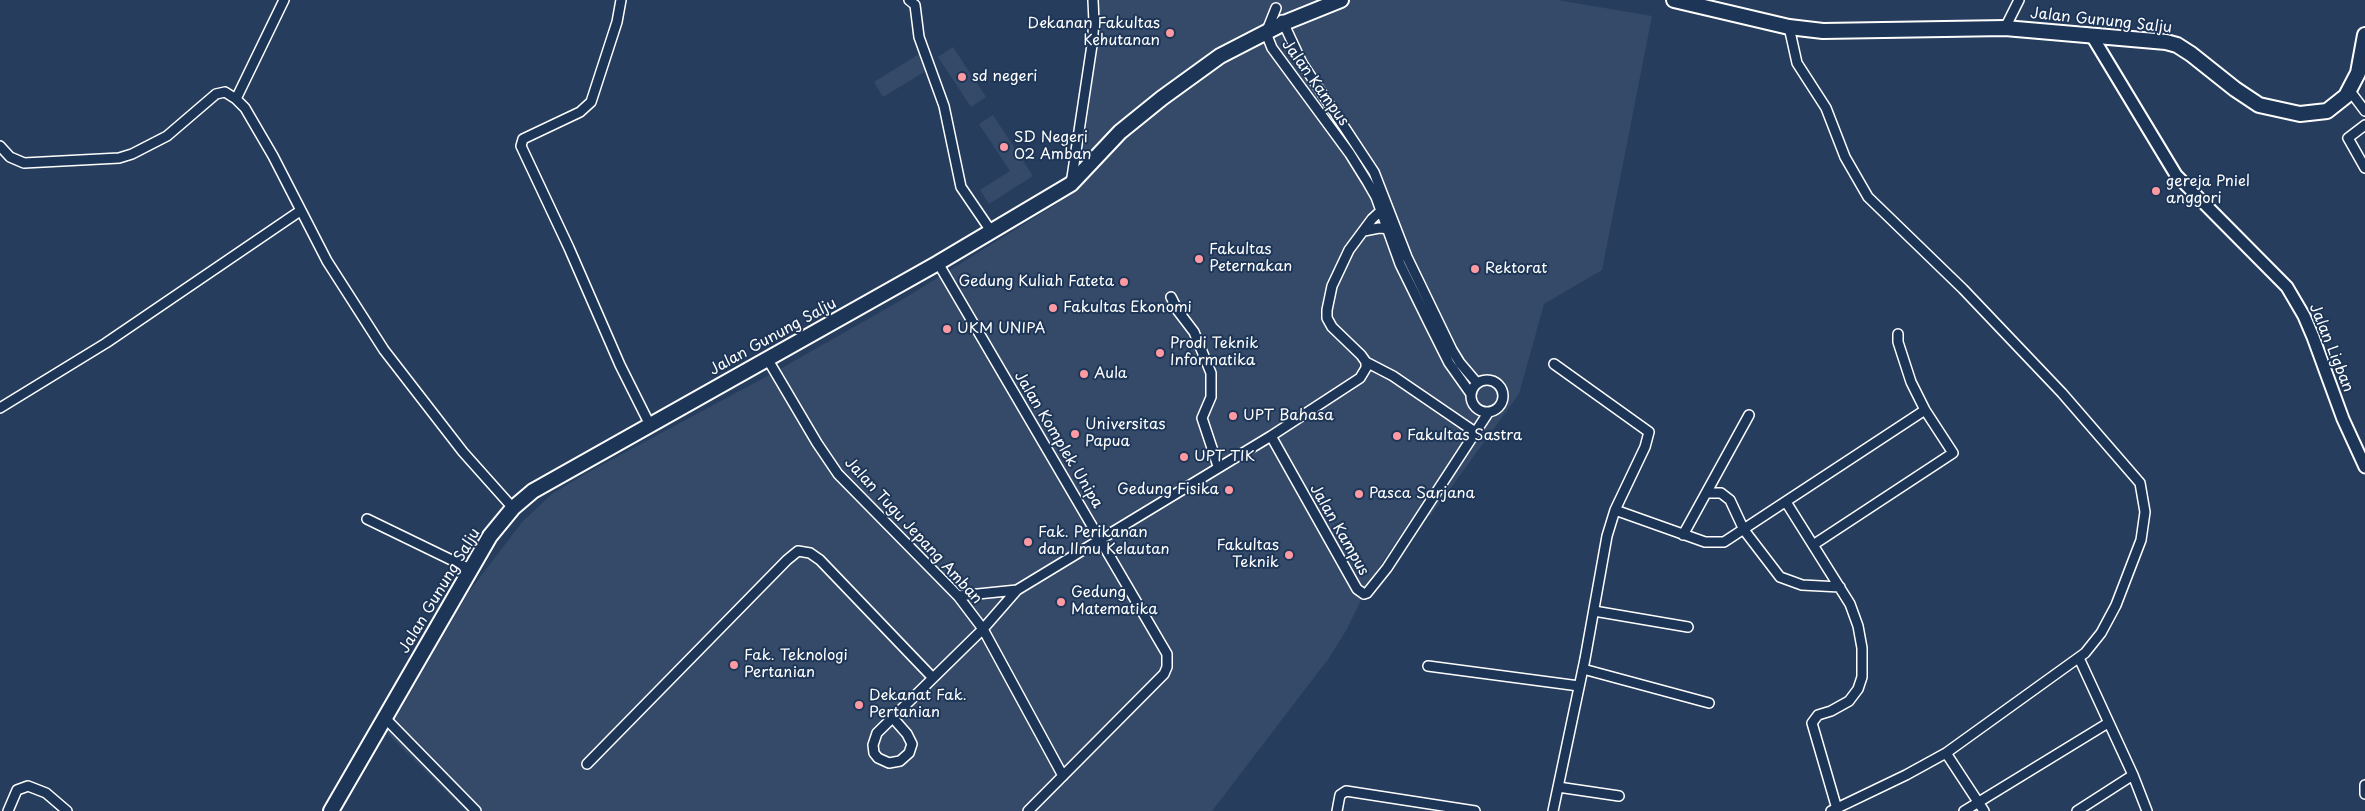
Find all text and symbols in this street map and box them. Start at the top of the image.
street label: Jalan Gunung Salju [2029,5,2173,37]
place label: Dekanan Fakultas Kehutanan [1028,15,1160,50]
marker: Dekanan Fakultas Kehutanan [1164,27,1176,39]
street label: Jalan Kampus [1278,36,1352,130]
place label: sd negeri [972,68,1037,86]
marker: sd negeri [956,71,968,83]
place label: SD Negeri 02 Amban [1014,129,1091,164]
marker: SD Negeri 02 Amban [998,141,1010,153]
place label: gereja Pniel anggori [2166,173,2250,208]
marker: gereja Pniel anggori [2150,185,2162,197]
place label: Fakultas Peternakan [1209,241,1292,276]
marker: Fakultas Peternakan [1193,253,1205,265]
place label: Rektorat [1485,260,1547,278]
marker: Rektorat [1469,263,1481,275]
place label: Gedung Kuliah Fateta [958,273,1114,291]
marker: Gedung Kuliah Fateta [1118,276,1130,288]
street label: Jalan Gunung Salju [706,295,840,379]
place label: Fakultas Ekonomi [1063,299,1192,317]
street label: Jalan Ligban [2305,301,2357,395]
marker: Fakultas Ekonomi [1047,302,1059,314]
place label: UKM UNIPA [957,320,1045,338]
marker: UKM UNIPA [941,323,953,335]
place label: Prodi Teknik Informatika [1170,335,1258,370]
marker: Prodi Teknik Informatika [1154,347,1166,359]
place label: Aula [1094,365,1127,383]
street label: Jalan Komplek Unipa [1010,368,1106,512]
marker: Aula [1078,368,1090,380]
place label: UPT Bahasa [1243,407,1334,425]
marker: UPT Bahasa [1227,410,1239,422]
place label: Universitas Papua [1085,416,1165,451]
place label: Fakultas Sastra [1407,427,1522,445]
marker: Universitas Papua [1069,428,1081,440]
marker: Fakultas Sastra [1391,430,1403,442]
place label: UPT TIK [1194,448,1255,466]
marker: UPT TIK [1178,451,1190,463]
street label: Jalan Tugu Jepang Amban [840,454,986,608]
place label: Gedung Fisika [1117,481,1219,499]
street label: Jalan Kampus [1306,481,1372,579]
marker: Gedung Fisika [1223,484,1235,496]
place label: Pasca Sarjana [1369,485,1475,503]
marker: Pasca Sarjana [1353,488,1365,500]
place label: Fak. Perikanan dan Ilmu Kelautan [1038,524,1170,559]
street label: Jalan Gunung Salju [396,525,484,657]
marker: Fak. Perikanan dan Ilmu Kelautan [1022,536,1034,548]
place label: Fakultas Teknik [1217,537,1279,572]
marker: Fakultas Teknik [1283,549,1295,561]
place label: Gedung Matematika [1071,584,1158,619]
marker: Gedung Matematika [1055,596,1067,608]
place label: Fak. Teknologi Pertanian [744,647,848,682]
marker: Fak. Teknologi Pertanian [728,659,740,671]
place label: Dekanat Fak. Pertanian [869,687,967,722]
marker: Dekanat Fak. Pertanian [853,699,865,711]

